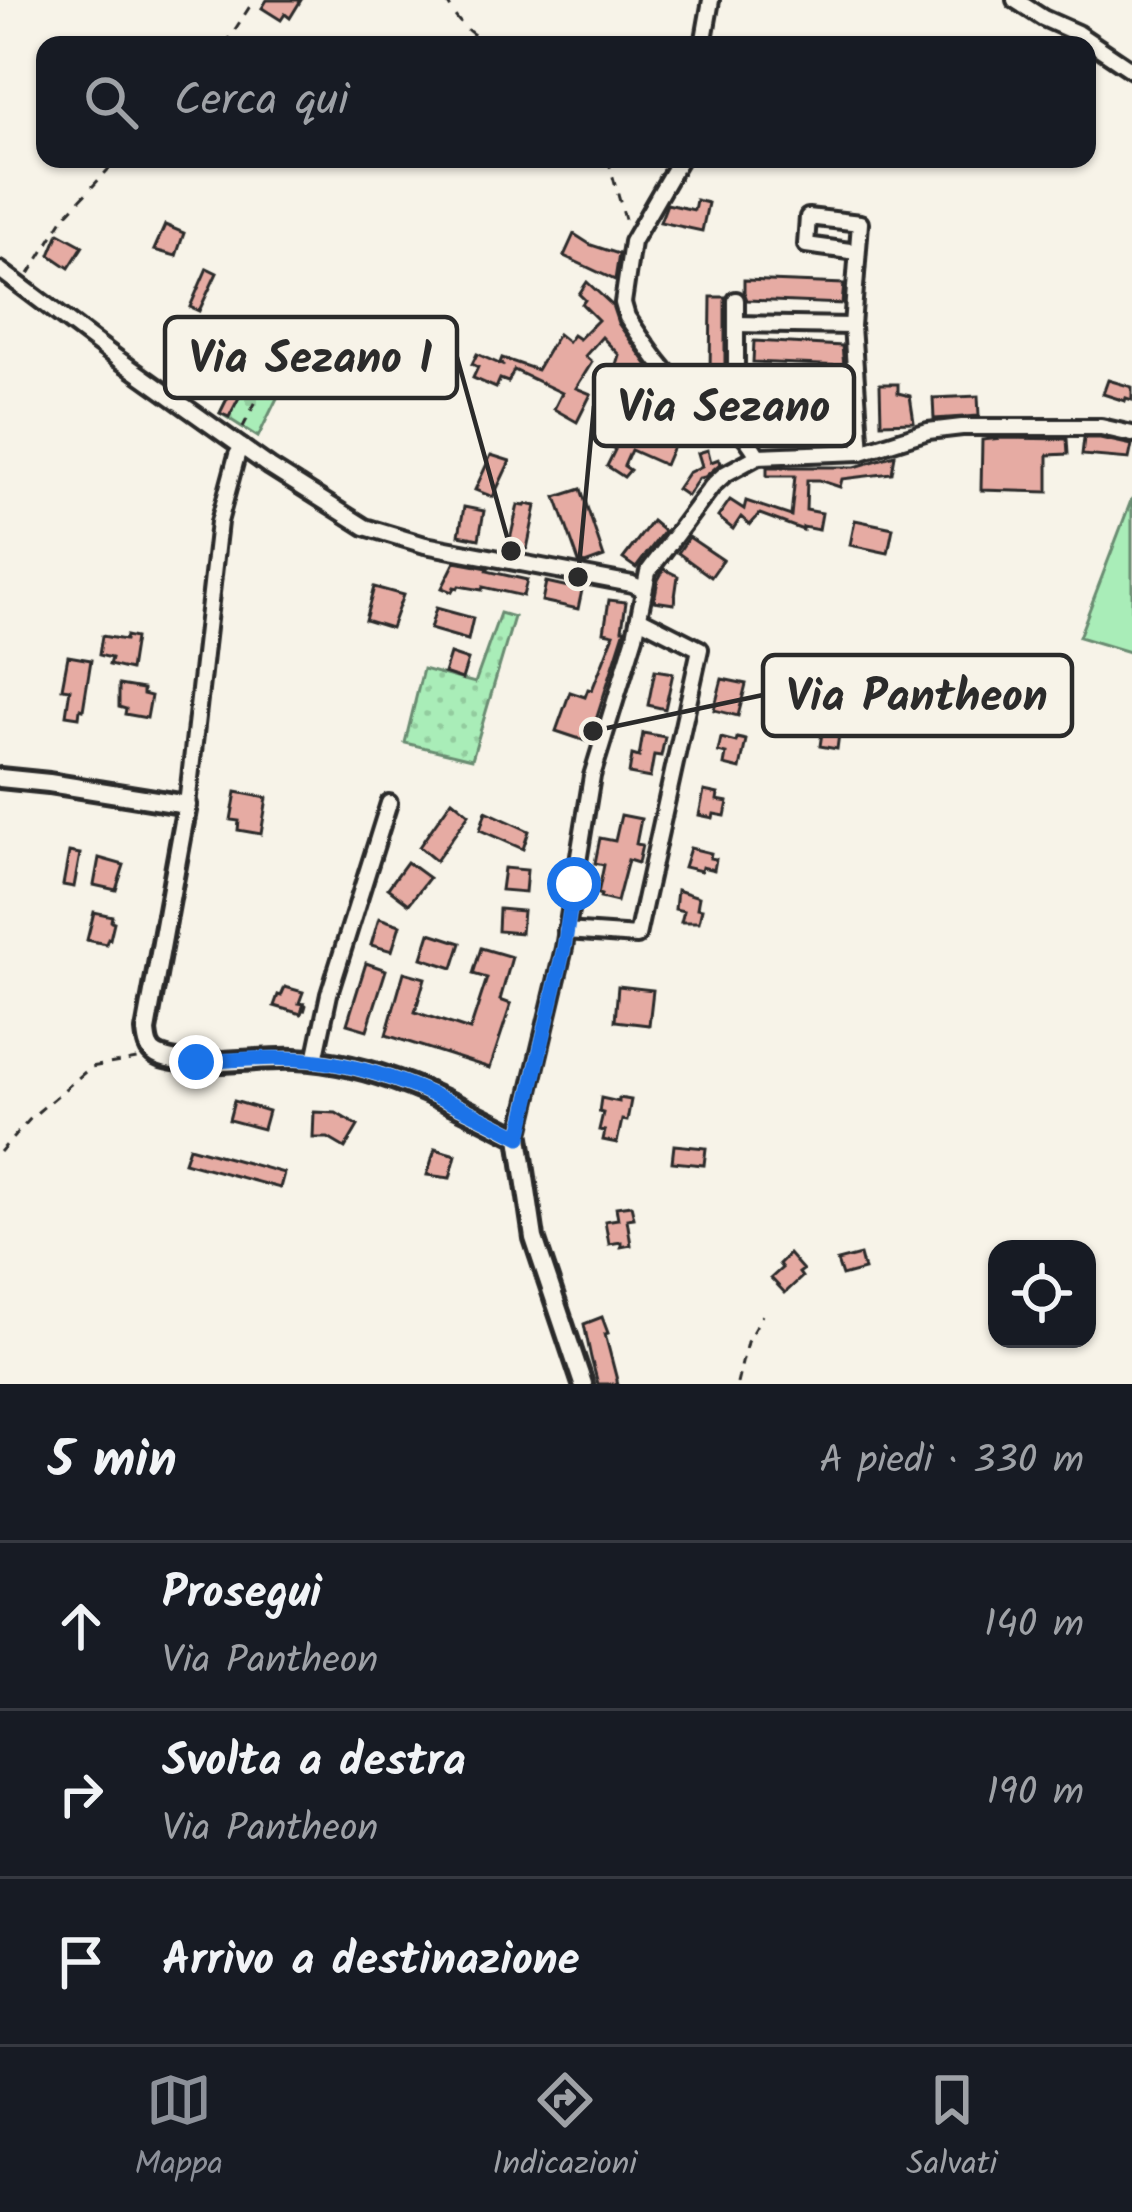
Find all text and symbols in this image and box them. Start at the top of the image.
search box [36,36,1096,168]
text: Cerca qui [174,66,349,138]
icon: search [78,69,144,135]
callout: Via Sezano I [165,317,457,398]
text: Via Sezano I [189,325,433,397]
callout: Via Sezano [594,365,854,446]
text: Via Sezano [618,374,830,446]
callout: Via Pantheon [763,655,1072,736]
text: Via Pantheon [786,663,1048,735]
route start [547,857,601,911]
route end [169,1035,223,1089]
map controls [988,1240,1096,1348]
button: locate [988,1240,1096,1348]
text: 5 min [48,1422,177,1503]
text: A piedi · 330 m [819,1431,1084,1493]
text: Prosegui [162,1559,322,1631]
icon: ahead [48,1593,114,1659]
text: 140 m [984,1595,1084,1657]
text: Via Pantheon [162,1631,378,1693]
text: Svolta a destra [162,1727,466,1799]
icon: right [48,1761,114,1827]
text: 190 m [987,1763,1084,1825]
text: Via Pantheon [162,1799,378,1861]
text: Arrivo a destinazione [162,1926,580,1998]
icon: arrive [48,1929,114,1995]
tab: Mappa [135,2067,223,2192]
tab: Indicazioni [492,2067,637,2192]
tab: Salvati [906,2067,997,2192]

